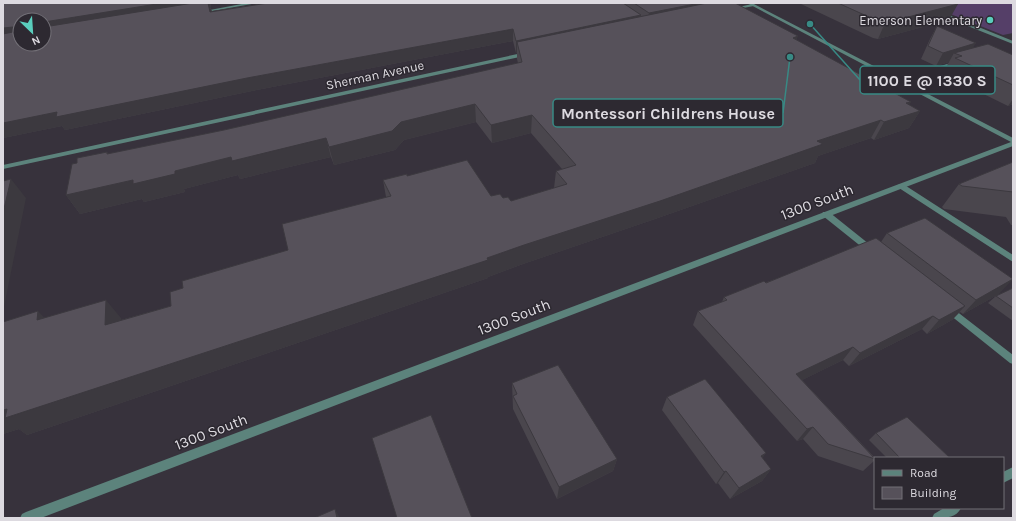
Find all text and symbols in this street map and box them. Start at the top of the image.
north arrow [12,12,52,52]
place label: Emerson Elementary [859,13,982,28]
marker: Emerson Elementary [985,15,995,25]
text: N [30,33,42,48]
street label: Sherman Avenue [324,57,426,93]
callout: 1100 E @ 1330 S [860,66,995,94]
text: 1100 E @ 1330 S [867,71,987,90]
callout: Montessori Childrens House [553,99,783,127]
text: Montessori Childrens House [561,104,775,123]
street label: 1300 South [778,180,856,224]
street label: 1300 South [475,295,553,339]
street label: 1300 South [172,410,250,454]
legend [874,457,1004,509]
text: Road [910,466,938,480]
text: Building [910,486,957,500]

